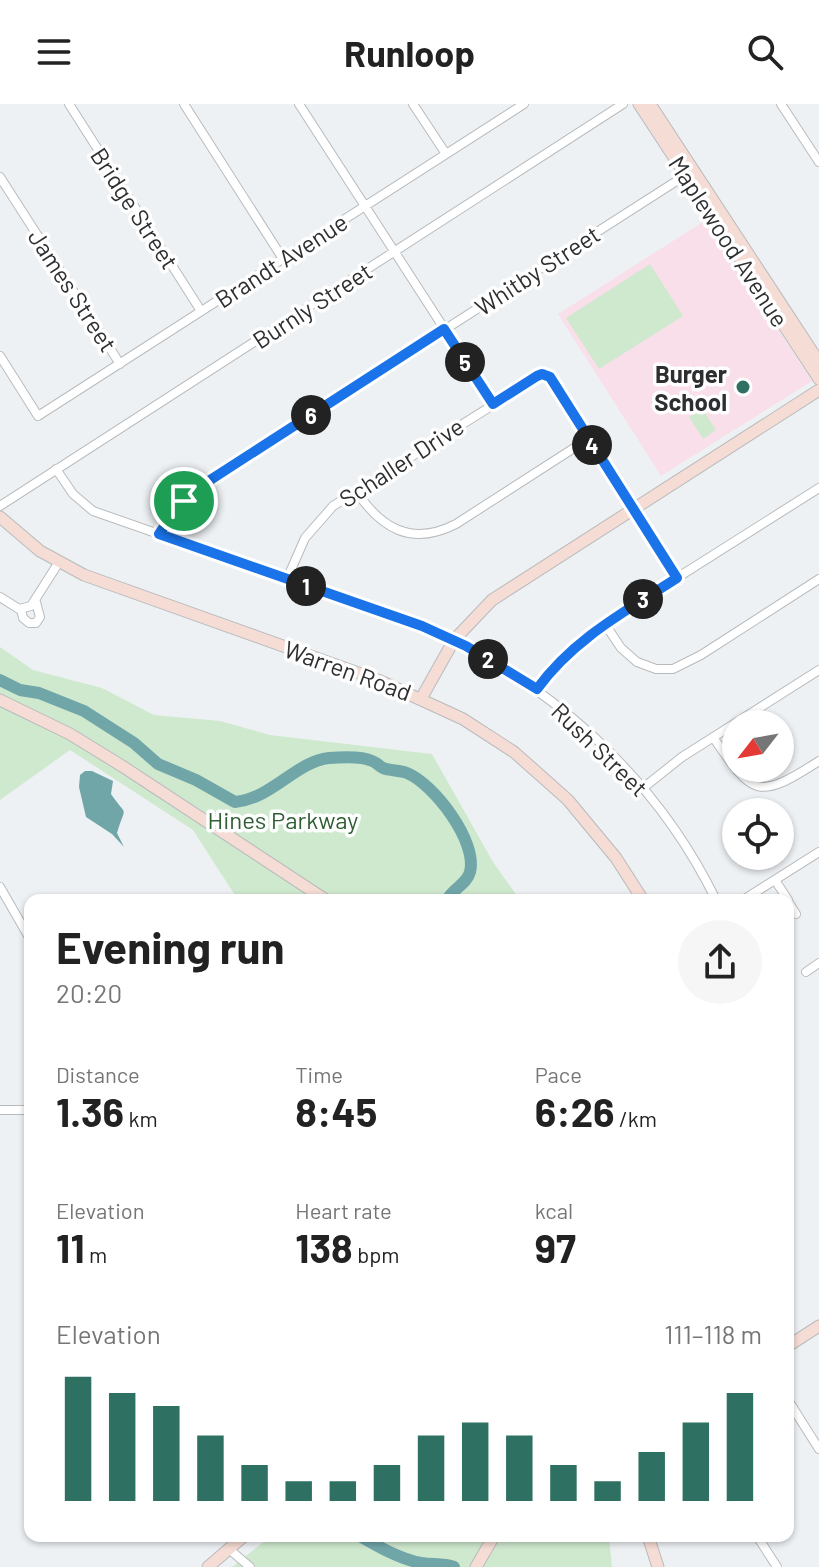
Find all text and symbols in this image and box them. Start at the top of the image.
icon: menu [32,30,76,74]
icon: search [743,30,787,74]
text: Runloop [344,31,475,74]
street label: Bridge Street [85,142,185,274]
street label: Maplewood Avenue [663,150,795,332]
street label: Brandt Avenue [209,207,353,313]
street label: Whitby Street [469,219,605,321]
street label: James Street [23,223,123,357]
street label: Burnly Street [247,256,377,354]
pin: 5 [445,342,485,382]
text: 5 [459,349,471,375]
place label: Burger School [654,359,727,416]
marker: Burger School [734,378,752,396]
pin: 6 [291,395,331,435]
text: 6 [305,402,317,428]
street label: Schaller Drive [333,411,469,513]
pin: 4 [572,425,612,465]
text: 4 [585,432,599,458]
pin [150,467,218,535]
icon: arrive [162,479,206,523]
pin: 1 [286,566,326,606]
text: 1 [302,573,310,599]
pin: 3 [623,579,663,619]
text: 3 [637,586,649,612]
street label: Warren Road [280,634,416,706]
pin: 2 [468,639,508,679]
text: 2 [482,646,494,672]
street label: Rush Street [546,696,654,802]
north arrow [722,710,794,782]
map controls [722,710,794,870]
button: locate [722,798,794,870]
park label: Hines Parkway [208,805,358,834]
text: Evening run [56,920,285,973]
button: share [678,920,762,1004]
text: 20:20 [56,977,122,1008]
text: Distance [56,1061,140,1087]
text: Time [295,1061,343,1087]
text: Pace [535,1061,582,1087]
text: 1.36 [56,1087,124,1135]
text: 8:45 [295,1087,377,1135]
text: 6:26 [535,1087,615,1135]
text: km [124,1105,158,1131]
text: /km [615,1105,657,1131]
text: Elevation [56,1197,145,1223]
text: Heart rate [295,1197,392,1223]
text: kcal [535,1197,573,1223]
text: 11 [56,1223,85,1271]
text: 138 [295,1223,353,1271]
text: 97 [535,1223,576,1271]
text: m [85,1241,107,1267]
text: bpm [353,1241,400,1267]
text: Elevation [56,1318,161,1349]
text: 111–118 m [664,1318,762,1349]

